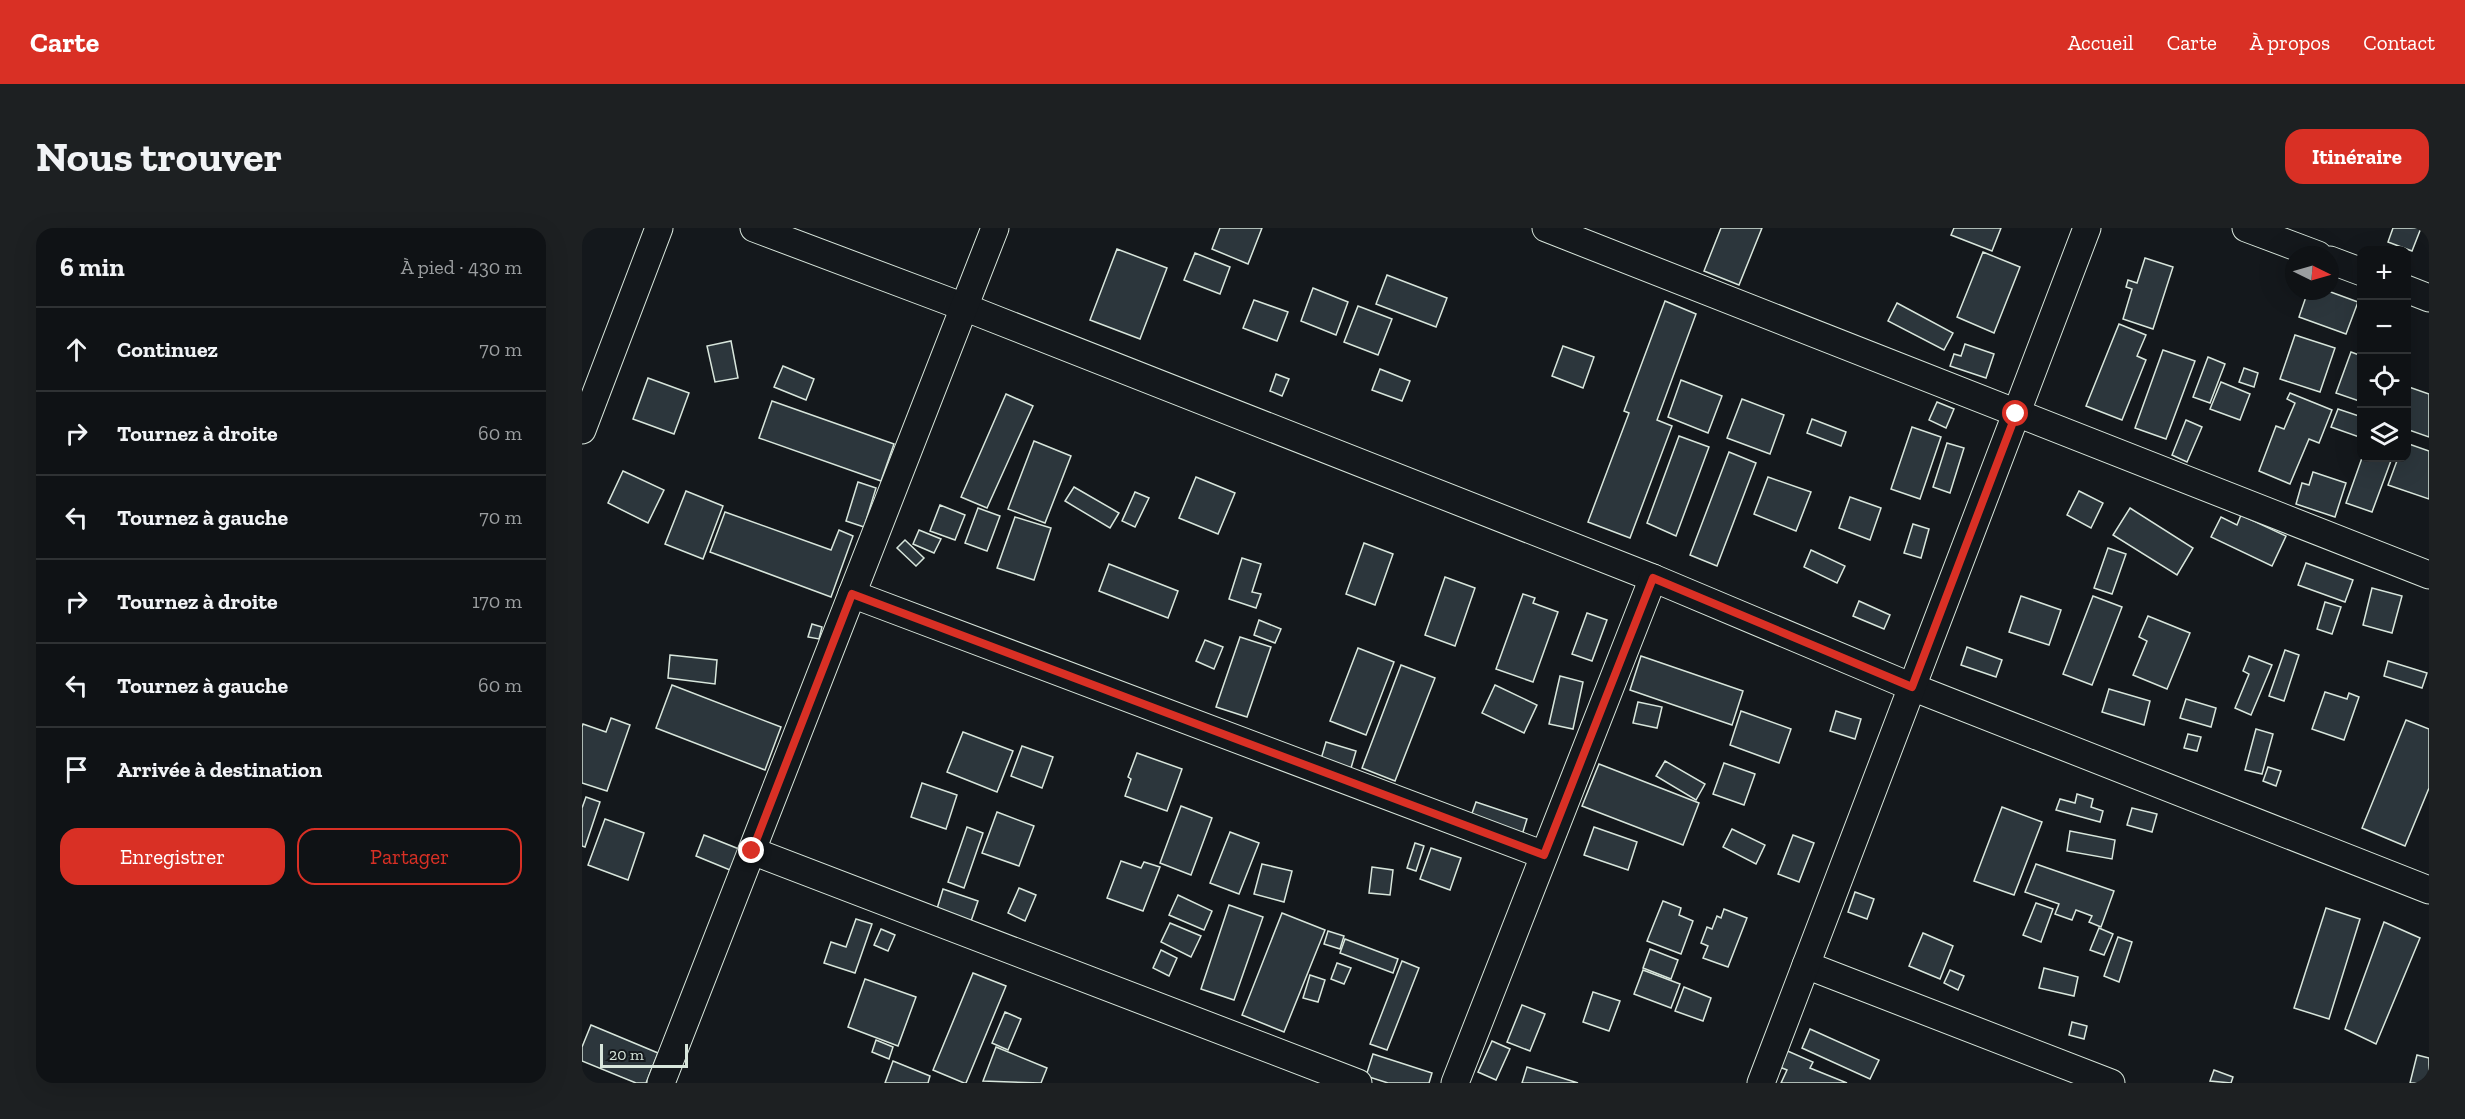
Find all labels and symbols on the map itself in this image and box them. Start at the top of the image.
north arrow [2285,246,2339,300]
route start [2002,400,2028,426]
route end [738,837,764,863]
scale bar [600,1041,688,1068]

